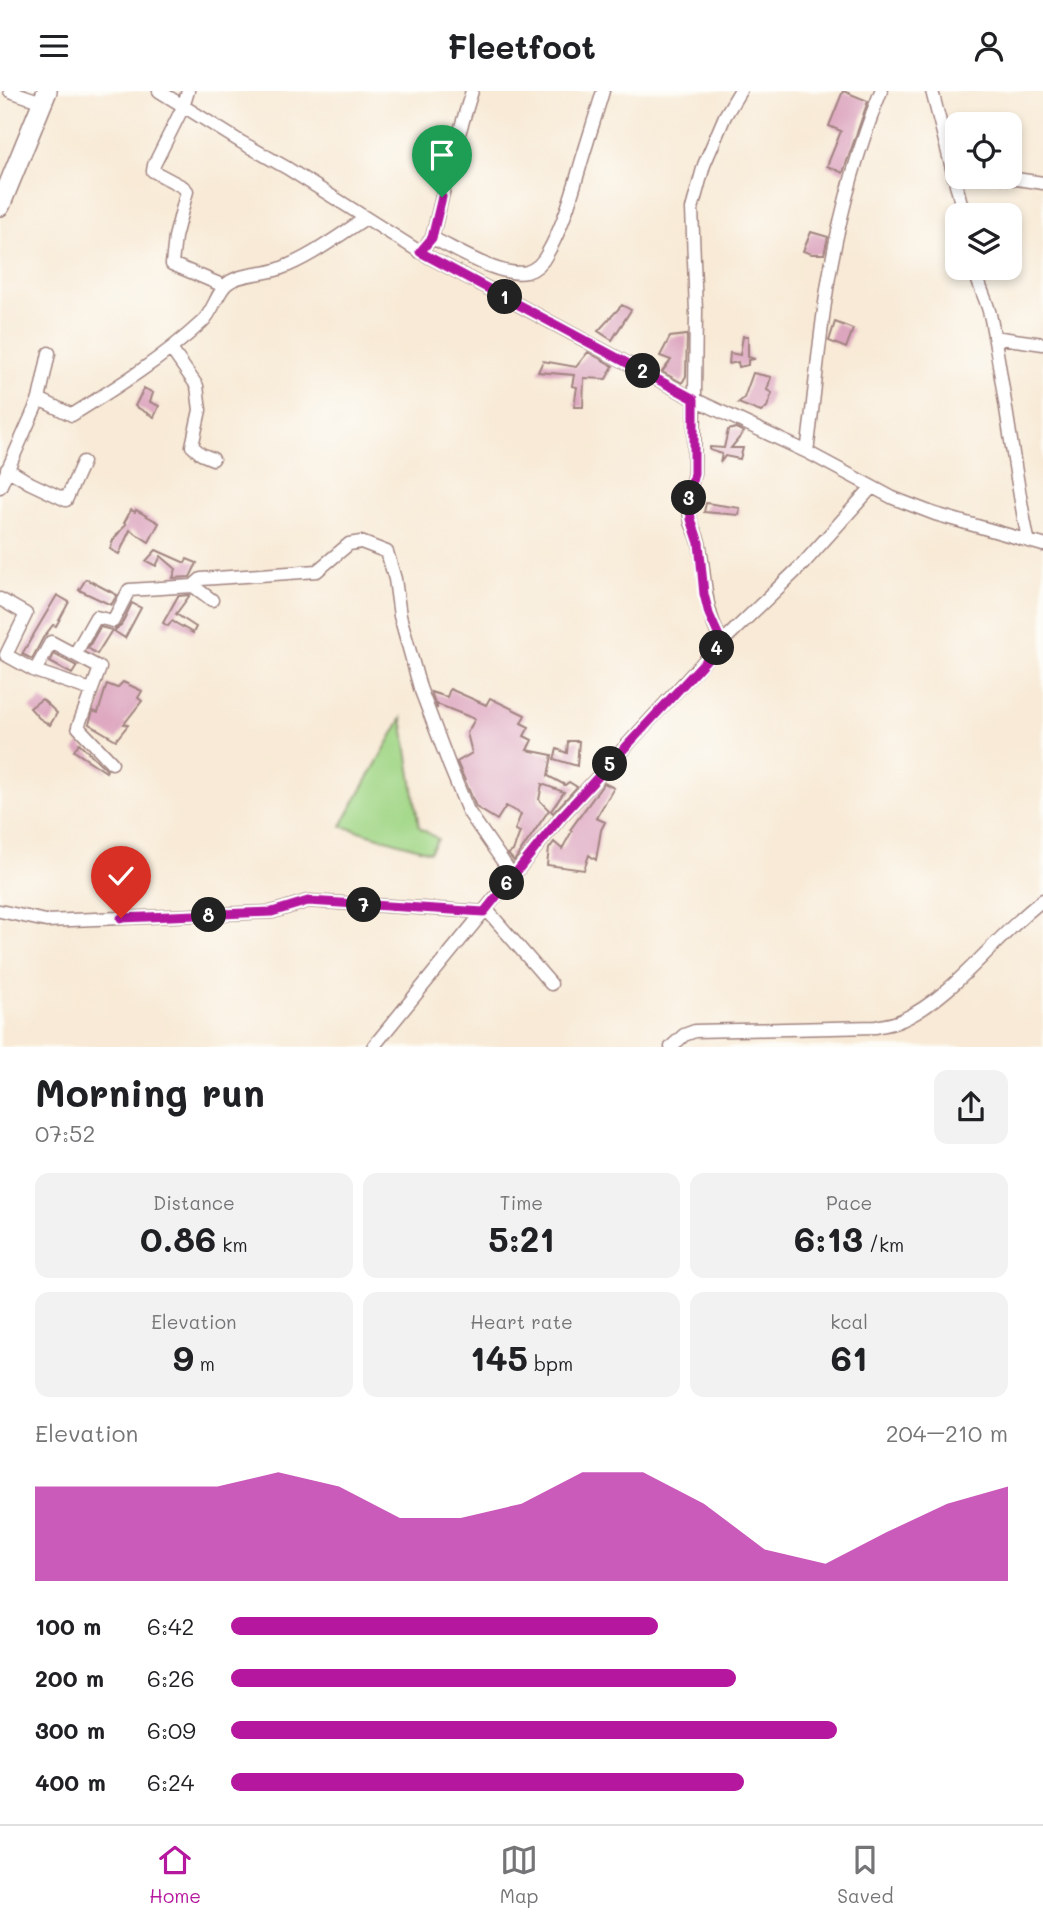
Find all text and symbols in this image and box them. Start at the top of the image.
text: Fleetfoot [447,25,596,67]
icon: menu [35,27,73,65]
icon: person [970,27,1008,65]
map controls [945,112,1022,280]
button: locate [945,112,1022,189]
pin [412,125,472,197]
icon: arrive [423,136,461,174]
button: layers [945,203,1022,280]
pin: 1 [488,279,522,315]
text: 1 [500,284,509,309]
pin: 2 [626,353,660,389]
text: 2 [637,358,648,383]
pin: 3 [672,481,706,515]
text: 3 [683,485,694,510]
pin: 4 [700,631,734,665]
text: 4 [710,635,723,660]
pin: 5 [592,747,628,781]
text: 5 [604,751,615,776]
pin [91,846,151,918]
icon: check [102,857,140,895]
pin: 6 [490,865,524,901]
text: 6 [501,870,512,895]
pin: 7 [346,887,382,923]
text: 7 [358,892,369,917]
pin: 8 [192,897,227,933]
text: 8 [203,902,214,927]
text: Morning run [35,1067,265,1117]
button: share [934,1070,1008,1144]
text: 07:52 [35,1118,95,1148]
text: Distance [153,1190,235,1215]
text: Time [500,1190,543,1215]
text: Pace [826,1190,872,1215]
text: 0.86 [140,1215,216,1261]
text: 5:21 [488,1215,555,1261]
text: 6:13 [794,1215,863,1261]
text: km [216,1232,248,1257]
text: /km [863,1232,904,1257]
text: Elevation [151,1309,236,1334]
text: Heart rate [470,1309,573,1334]
text: kcal [830,1309,868,1334]
text: 9 [173,1334,194,1380]
text: 145 [470,1334,528,1380]
text: 61 [831,1334,868,1380]
text: m [194,1351,215,1376]
text: bpm [528,1351,573,1376]
text: Elevation [35,1418,138,1448]
text: 204–210 m [886,1418,1008,1448]
text: 100 m [35,1611,101,1641]
text: 6:42 [147,1611,194,1641]
text: 200 m [35,1663,104,1693]
text: 6:26 [147,1663,195,1693]
text: 300 m [35,1715,105,1745]
text: 6:09 [147,1715,196,1745]
text: 400 m [35,1767,106,1797]
text: 6:24 [147,1767,194,1797]
tab: Home [149,1841,201,1908]
tab: Map [500,1841,539,1908]
tab: Saved [837,1841,894,1908]

